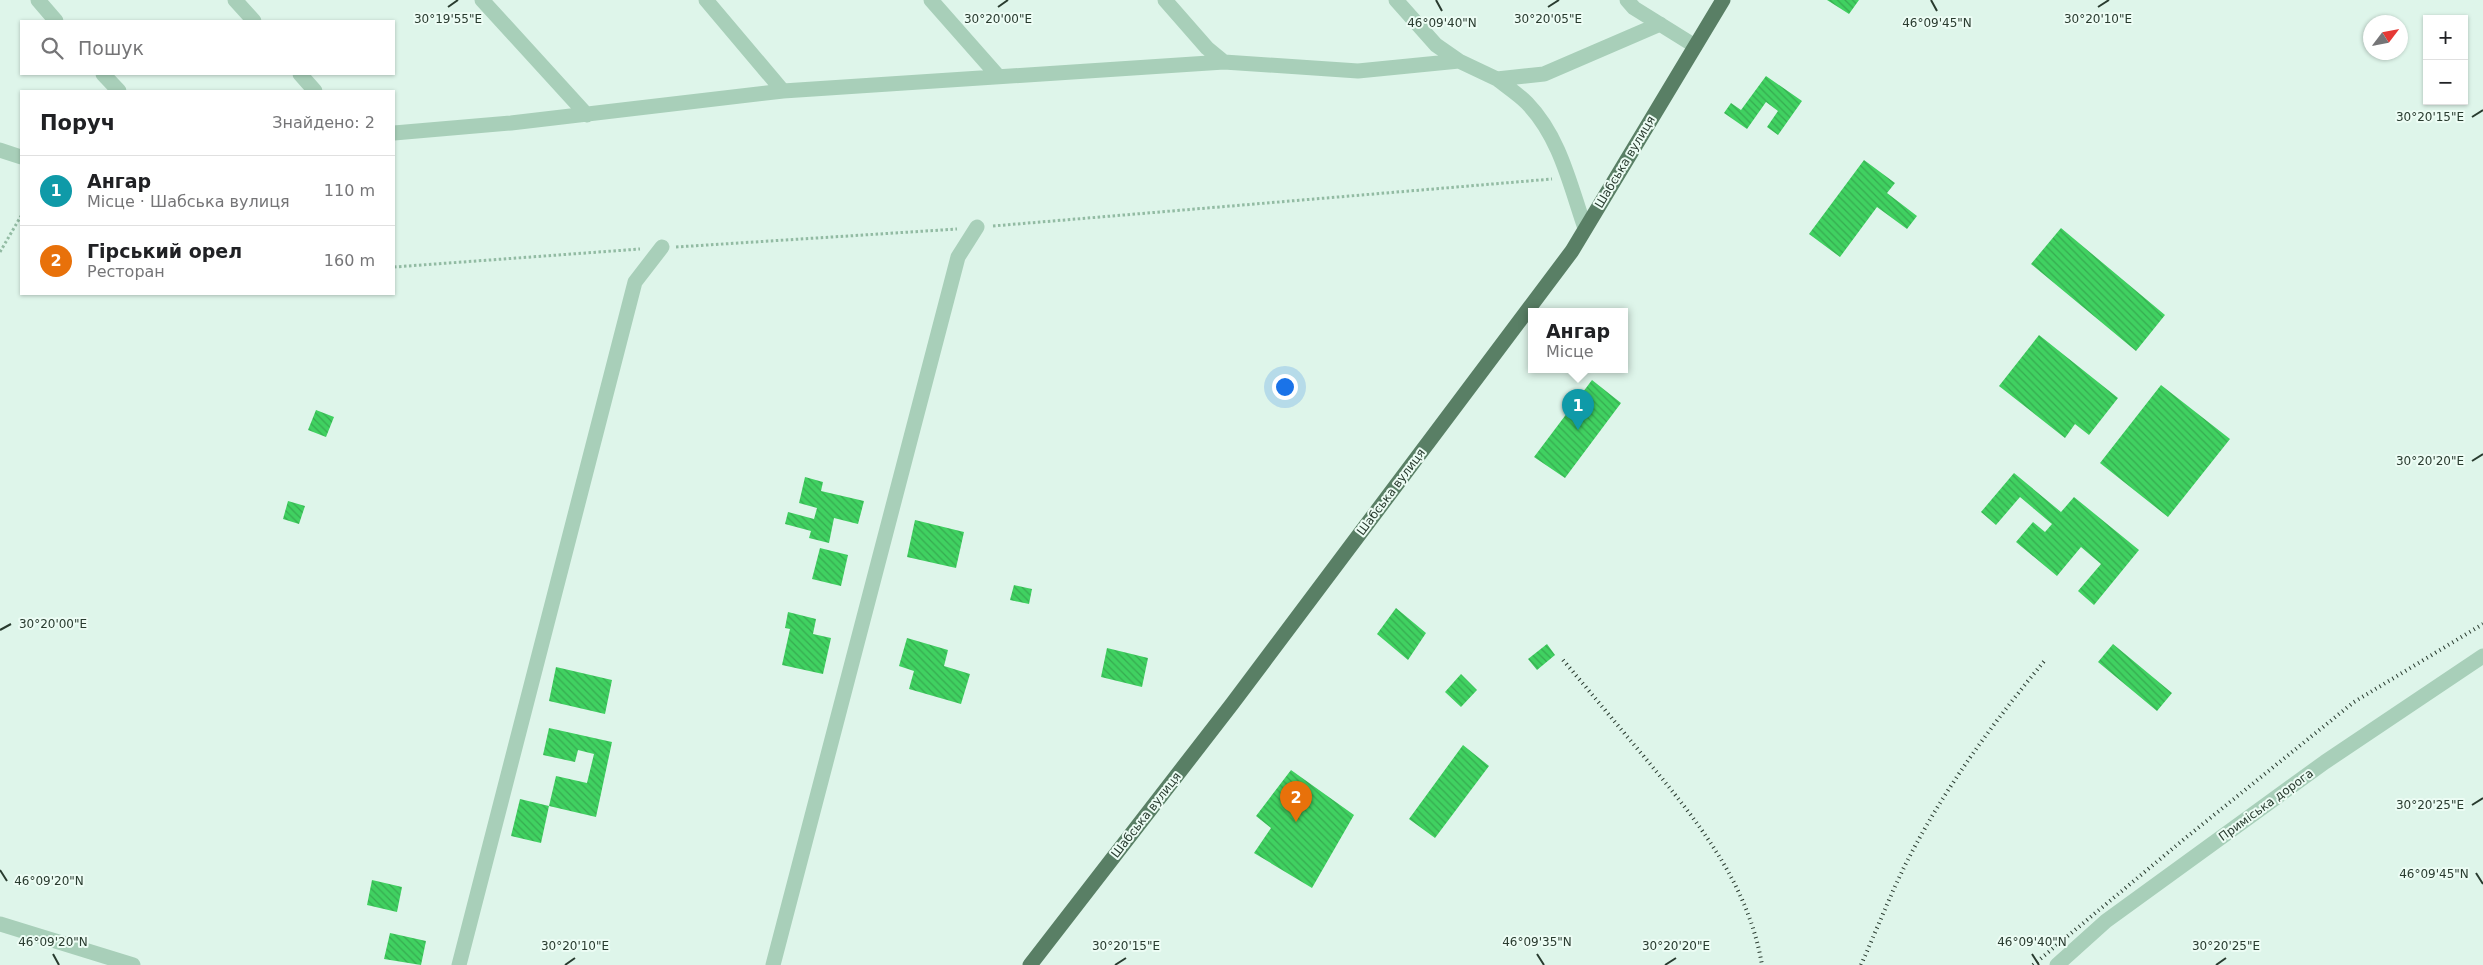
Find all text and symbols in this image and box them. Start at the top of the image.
text: 30°19'55"E [414,12,482,26]
text: 30°20'00"E [964,12,1032,26]
text: 30°20'05"E [1514,12,1582,26]
text: 30°20'10"E [2064,12,2132,26]
north arrow [2363,15,2408,60]
map controls [2423,15,2468,105]
button: + [2423,15,2468,60]
text: 46°09'40"N [1407,16,1477,30]
text: 46°09'45"N [1902,16,1972,30]
search box [20,20,395,75]
icon: search [38,34,66,62]
text: Пошук [78,37,144,59]
button: − [2423,60,2468,105]
text: 30°20'15"E [2396,110,2464,124]
text: Поруч [40,111,115,135]
text: Знайдено: 2 [272,113,375,132]
street label: Шабська вулиця [1592,114,1658,210]
text: Ангар [87,170,151,192]
text: 1 [50,181,62,200]
text: 110 m [324,181,375,200]
text: Місце · Шабська вулиця [87,192,290,211]
text: Гірський орел [87,240,242,262]
text: 2 [50,251,62,270]
text: 160 m [324,251,375,270]
text: Ресторан [87,262,165,281]
popup [1528,308,1628,373]
text: Ангар [1546,320,1610,342]
text: Місце [1546,342,1594,361]
your location [1272,374,1298,400]
pin: 1 [1562,389,1594,430]
street label: Шабська вулиця [1354,446,1428,538]
text: 30°20'20"E [2396,454,2464,468]
text: 30°20'00"E [19,617,87,631]
street label: Приміська дорога [2216,766,2316,844]
street label: Шабська вулиця [1108,769,1184,861]
pin: 2 [1280,781,1312,822]
text: 30°20'25"E [2396,798,2464,812]
text: 46°09'45"N [2399,867,2469,881]
text: 46°09'20"N [14,874,84,888]
text: 46°09'20"N [18,935,88,949]
text: 46°09'35"N [1502,935,1572,949]
text: 46°09'40"N [1997,935,2067,949]
text: 30°20'10"E [541,939,609,953]
text: 30°20'15"E [1092,939,1160,953]
text: 30°20'20"E [1642,939,1710,953]
text: 30°20'25"E [2192,939,2260,953]

